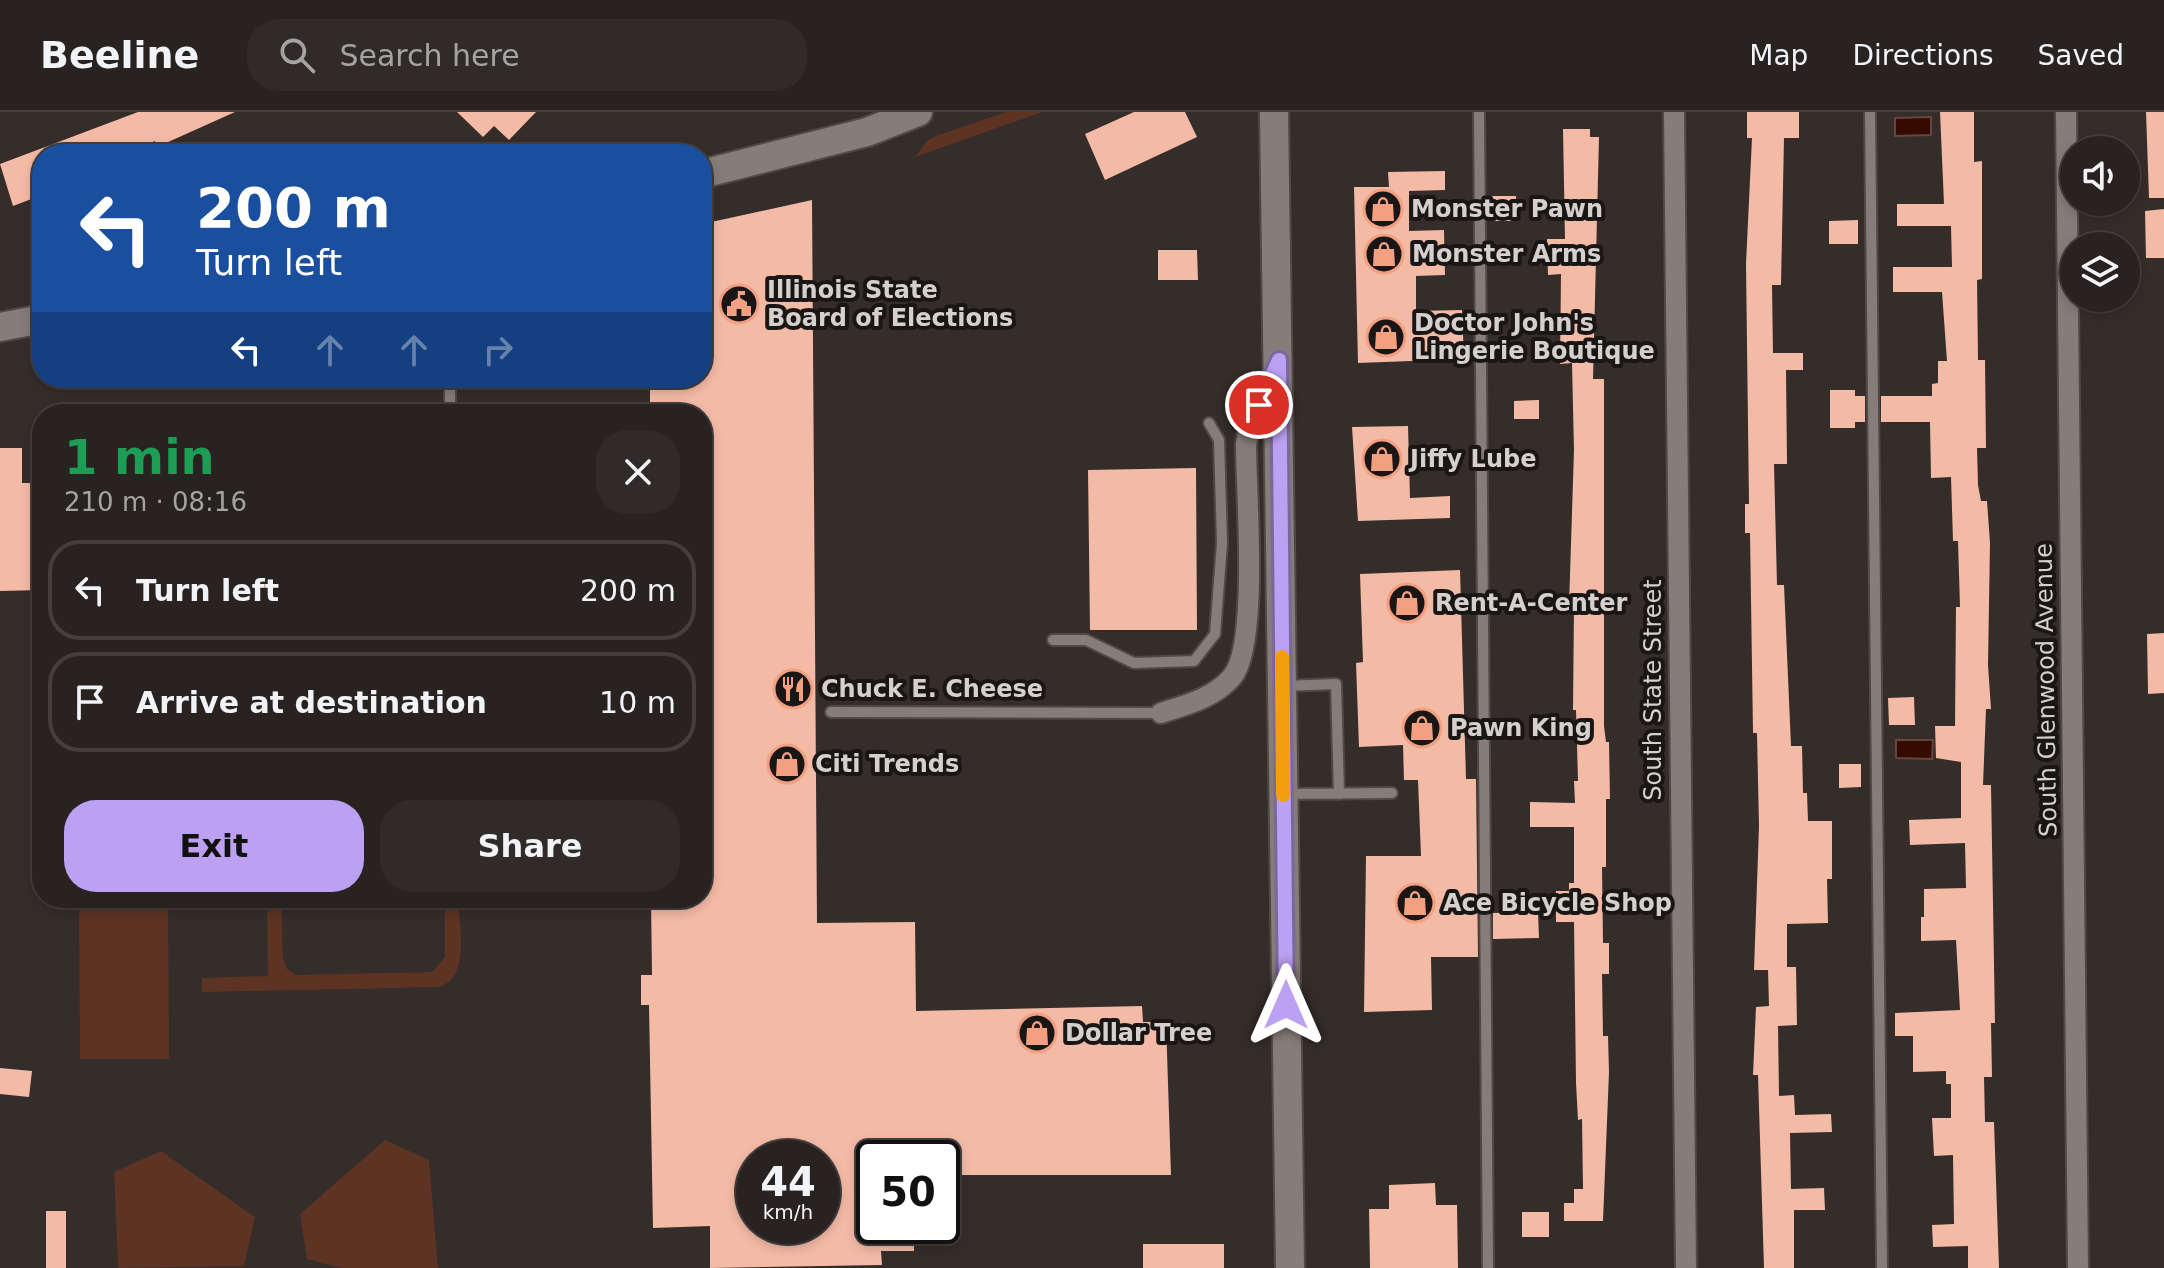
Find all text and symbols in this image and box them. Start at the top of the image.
search box [247,19,807,91]
text: Beeline [40,33,199,77]
icon: search [275,33,319,77]
text: Search here [339,38,520,73]
text: Map [1749,39,1808,72]
text: Directions [1852,39,1993,72]
text: Saved [2037,39,2124,72]
map controls [2060,136,2140,312]
button: sound [2060,136,2140,216]
text: 200 m [196,175,391,240]
icon: left [64,176,168,280]
shop icon: Monster Pawn [1362,188,1404,230]
place label: Monster Pawn [1411,195,1603,223]
button: layers [2060,232,2140,312]
shop icon: Monster Arms [1363,233,1405,275]
place label: Monster Arms [1412,240,1601,268]
text: Turn left [196,242,342,283]
place label: Illinois State Board of Elections [767,276,1013,332]
public building icon: Illinois State Board of Elections [718,283,760,325]
place label: Doctor John's Lingerie Boutique [1414,309,1655,365]
shop icon: Doctor John's Lingerie Boutique [1365,316,1407,358]
icon: left [224,328,268,372]
icon: ahead [308,328,352,372]
icon: ahead [392,328,436,372]
icon: right [476,328,520,372]
pin [1225,371,1293,439]
icon: arrive [1237,383,1281,427]
text: 1 min [64,429,215,485]
button: close [596,430,680,514]
shop icon: Jiffy Lube [1361,438,1403,480]
place label: Jiffy Lube [1408,445,1536,473]
text: 210 m · 08:16 [64,487,247,517]
street label: South Glenwood Avenue [2029,543,2063,837]
icon: left [68,568,112,612]
text: Turn left [136,573,279,608]
text: 200 m [580,573,676,608]
street label: South State Street [1639,579,1667,801]
shop icon: Rent-A-Center [1386,582,1428,624]
place label: Rent-A-Center [1435,589,1628,617]
restaurant icon: Chuck E. Cheese [772,668,814,710]
place label: Chuck E. Cheese [821,675,1043,703]
icon: arrive [68,680,112,724]
text: Arrive at destination [136,685,487,720]
text: 10 m [599,685,676,720]
shop icon: Pawn King [1401,707,1443,749]
place label: Pawn King [1450,714,1592,742]
shop icon: Citi Trends [766,743,808,785]
place label: Citi Trends [815,750,959,778]
button: Exit [64,800,364,892]
button: Share [380,800,680,892]
shop icon: Ace Bicycle Shop [1394,882,1436,924]
place label: Ace Bicycle Shop [1443,889,1672,917]
position arrow [1244,963,1328,1047]
shop icon: Dollar Tree [1016,1012,1058,1054]
place label: Dollar Tree [1065,1019,1212,1047]
speed limit sign: 50 [856,1140,960,1244]
text: 44 [760,1159,816,1205]
text: km/h [763,1200,813,1224]

